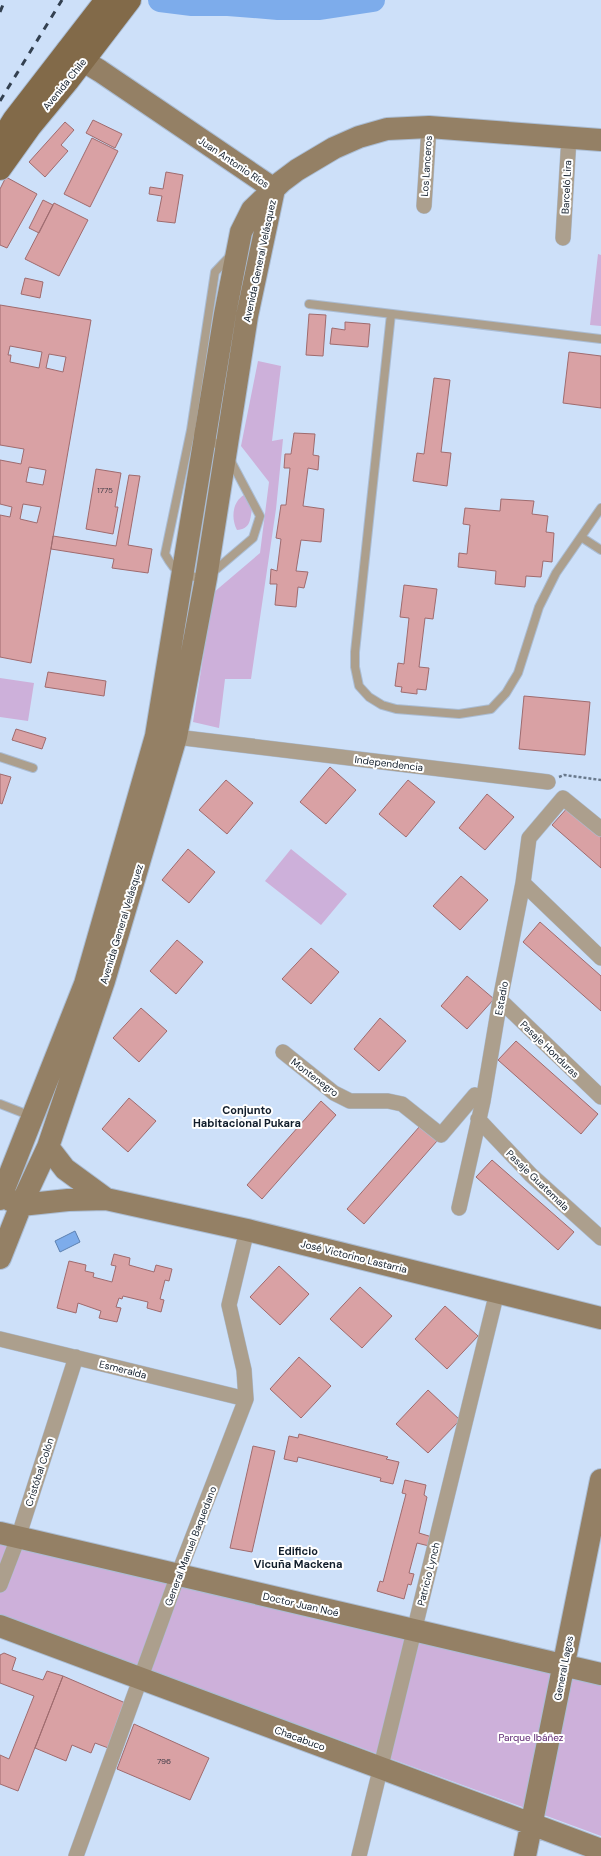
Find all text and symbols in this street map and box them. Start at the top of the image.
street label: Avenida Chile [40,56,89,113]
street label: Juan Antonio Ríos [196,134,272,191]
street label: Los Lanceros [418,135,435,197]
street label: Barceló Lira [559,160,574,214]
street label: Avenida General Velásquez [240,198,279,323]
house number: 1775 [97,485,113,495]
street label: Independencia [354,753,424,774]
street label: Avenida General Velásquez [97,862,146,986]
street label: Estadio [492,980,511,1016]
street label: Pasaje Honduras [517,1018,582,1081]
street label: Montenegro [288,1055,341,1099]
district label: Conjunto Habitacional Pukara [193,1103,301,1130]
street label: Pasaje Guatemala [504,1147,572,1214]
street label: José Victorino Lastarria [299,1237,408,1276]
street label: Esmeralda [98,1357,148,1382]
street label: Cristóbal Colón [22,1436,57,1508]
street label: General Manuel Baquedano [162,1484,219,1608]
street label: Patricio Lynch [414,1541,443,1607]
district label: Edificio Vicuña Mackena [254,1544,342,1571]
street label: Doctor Juan Noé [262,1589,340,1620]
street label: General Lagos [551,1635,576,1702]
street label: Chacabuco [273,1723,327,1754]
park label: Parque Ibáñez [499,1731,564,1744]
house number: 796 [157,1756,171,1766]

